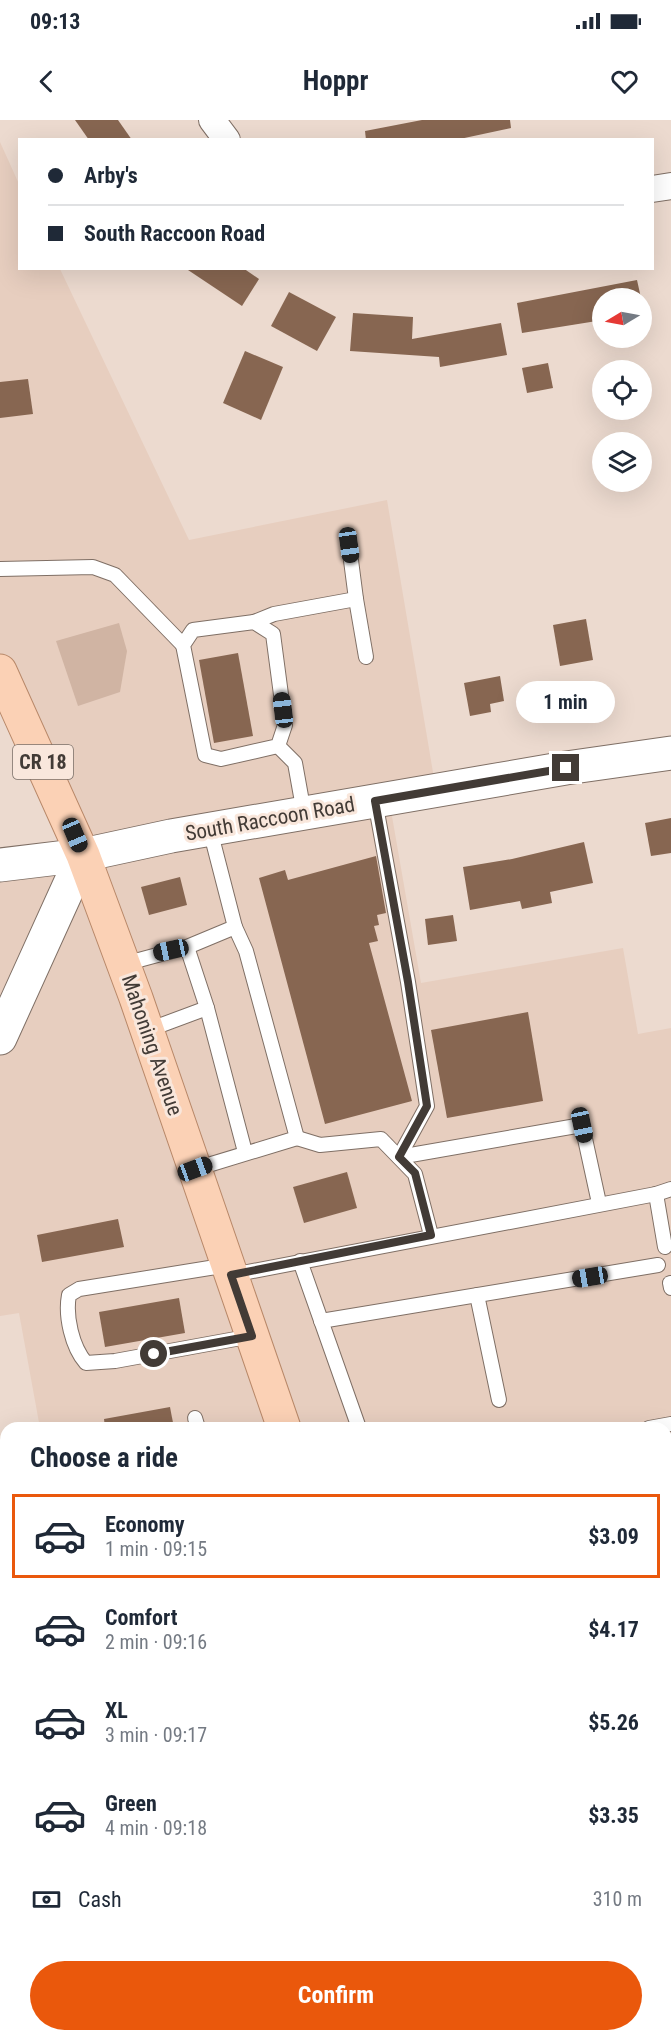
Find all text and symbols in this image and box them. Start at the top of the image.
text: 09:13 [30,9,81,34]
icon: back [30,65,63,98]
text: Hoppr [303,65,368,97]
icon: heart [608,65,641,98]
text: Arby's [84,163,138,188]
text: South Raccoon Road [84,221,265,246]
north arrow [592,288,652,348]
map controls [592,288,652,492]
button: locate [592,360,652,420]
button: layers [592,432,652,492]
car [338,526,360,564]
callout: 1 min [516,681,616,723]
text: 1 min [543,690,588,714]
car [272,691,294,729]
road number: CR 18 [13,745,73,779]
route end [552,754,579,781]
street label: South Raccoon Road [183,792,357,846]
car [60,815,90,855]
car [152,937,190,963]
street label: Mahoning Avenue [117,971,187,1119]
car [569,1106,595,1144]
car [175,1154,215,1184]
car [571,1265,609,1289]
route start [140,1340,167,1367]
text: Choose a ride [30,1442,178,1474]
icon: car [33,1509,87,1563]
text: Economy [105,1512,185,1537]
text: $3.09 [588,1524,639,1549]
text: 1 min · 09:15 [105,1537,207,1561]
icon: car [33,1602,87,1656]
text: Comfort [105,1605,178,1630]
text: $4.17 [588,1617,639,1642]
text: 2 min · 09:16 [105,1630,207,1654]
icon: car [33,1695,87,1749]
text: XL [105,1698,128,1723]
text: $5.26 [588,1710,639,1735]
text: 3 min · 09:17 [105,1723,207,1747]
icon: car [33,1788,87,1842]
text: Green [105,1791,157,1816]
text: $3.35 [588,1803,639,1828]
text: 4 min · 09:18 [105,1816,207,1840]
icon: cash [30,1883,63,1916]
text: Cash [78,1887,122,1912]
text: 310 m [593,1887,642,1911]
button: Confirm [30,1961,642,2030]

